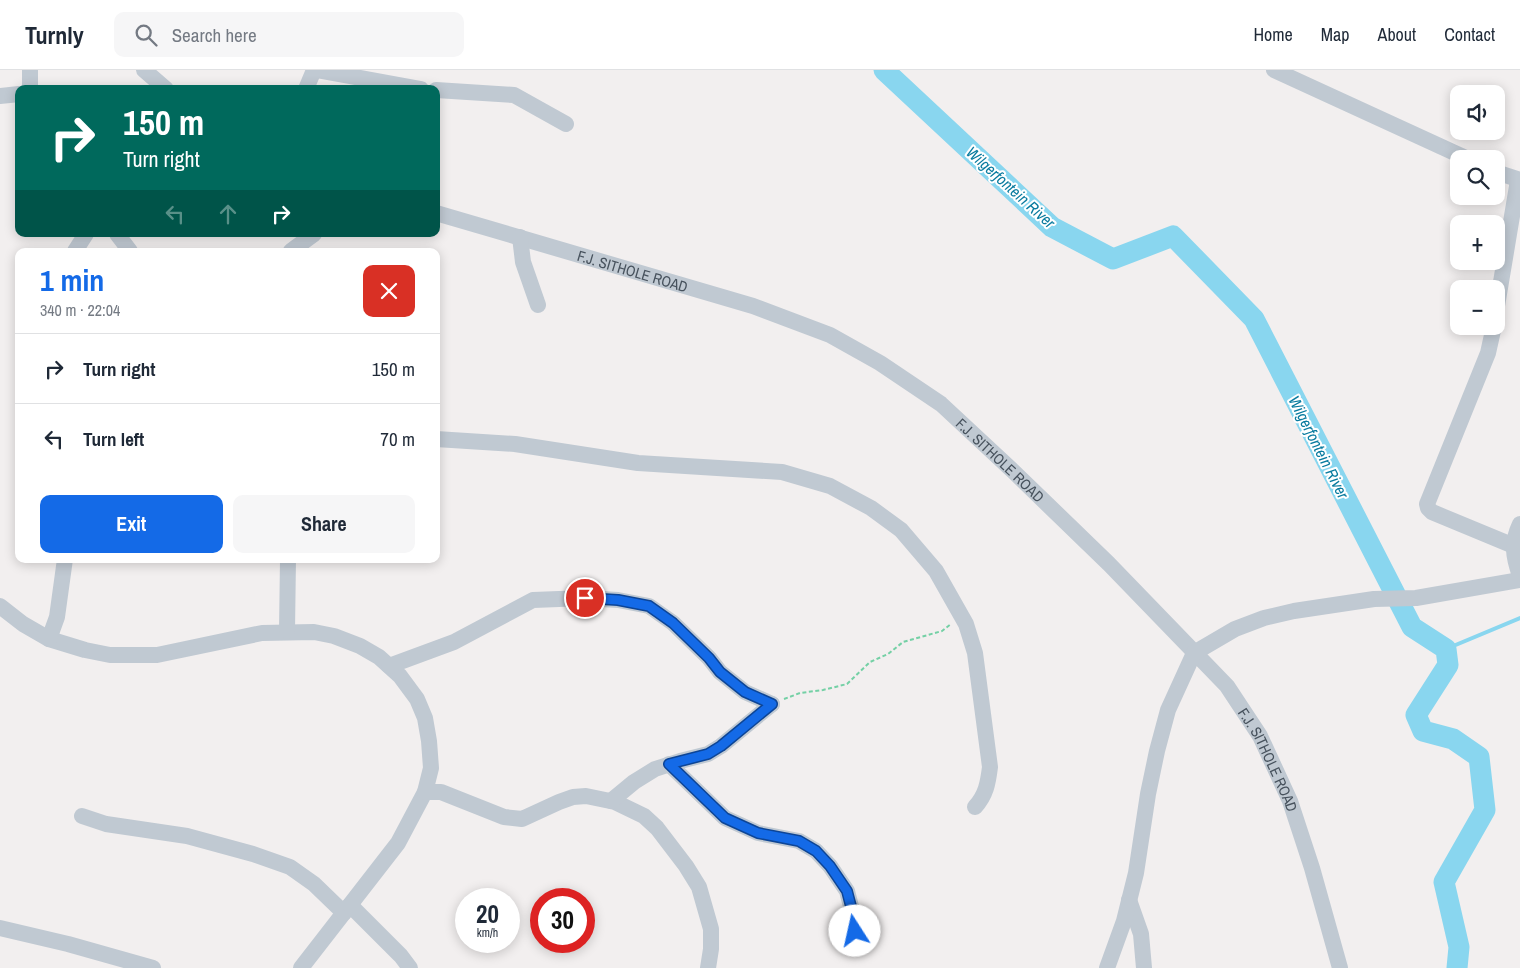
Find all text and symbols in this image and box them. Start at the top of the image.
search box [114,12,464,57]
text: Turnly [25,19,84,51]
icon: search [132,21,160,49]
text: Search here [172,22,257,48]
text: Home [1253,22,1293,47]
text: Map [1321,22,1350,47]
text: About [1378,22,1416,47]
text: Contact [1444,22,1495,47]
map controls [1450,85,1505,335]
button: sound [1450,85,1505,140]
text: 150 m [123,99,204,146]
icon: right [40,105,105,170]
water label: Wilgerfontein River [962,141,1061,233]
text: Turn right [123,144,200,174]
button: search [1450,150,1505,205]
icon: left [161,200,189,228]
icon: ahead [214,200,242,228]
icon: right [267,200,295,228]
button: + [1450,215,1505,270]
street label: F.J. SITHOLE ROAD [575,245,691,297]
text: 1 min [40,260,104,300]
button: close [363,265,415,317]
button: − [1450,280,1505,335]
text: 340 m · 22:04 [40,299,120,321]
icon: right [40,355,68,383]
text: Turn right [83,356,155,382]
text: 150 m [372,356,415,382]
water label: Wilgerfontein River [1284,392,1355,503]
street label: F.J. SITHOLE ROAD [952,413,1049,507]
icon: left [40,425,68,453]
text: Turn left [83,426,144,452]
text: 70 m [380,426,415,452]
button: Exit [40,495,223,553]
button: Share [233,495,415,553]
pin [564,577,606,619]
icon: arrive [571,584,599,612]
street label: F.J. SITHOLE ROAD [1233,703,1303,814]
speed limit sign: 30 [530,888,595,953]
text: 20 [476,897,499,931]
position arrow [828,904,880,956]
text: km/h [477,925,498,941]

